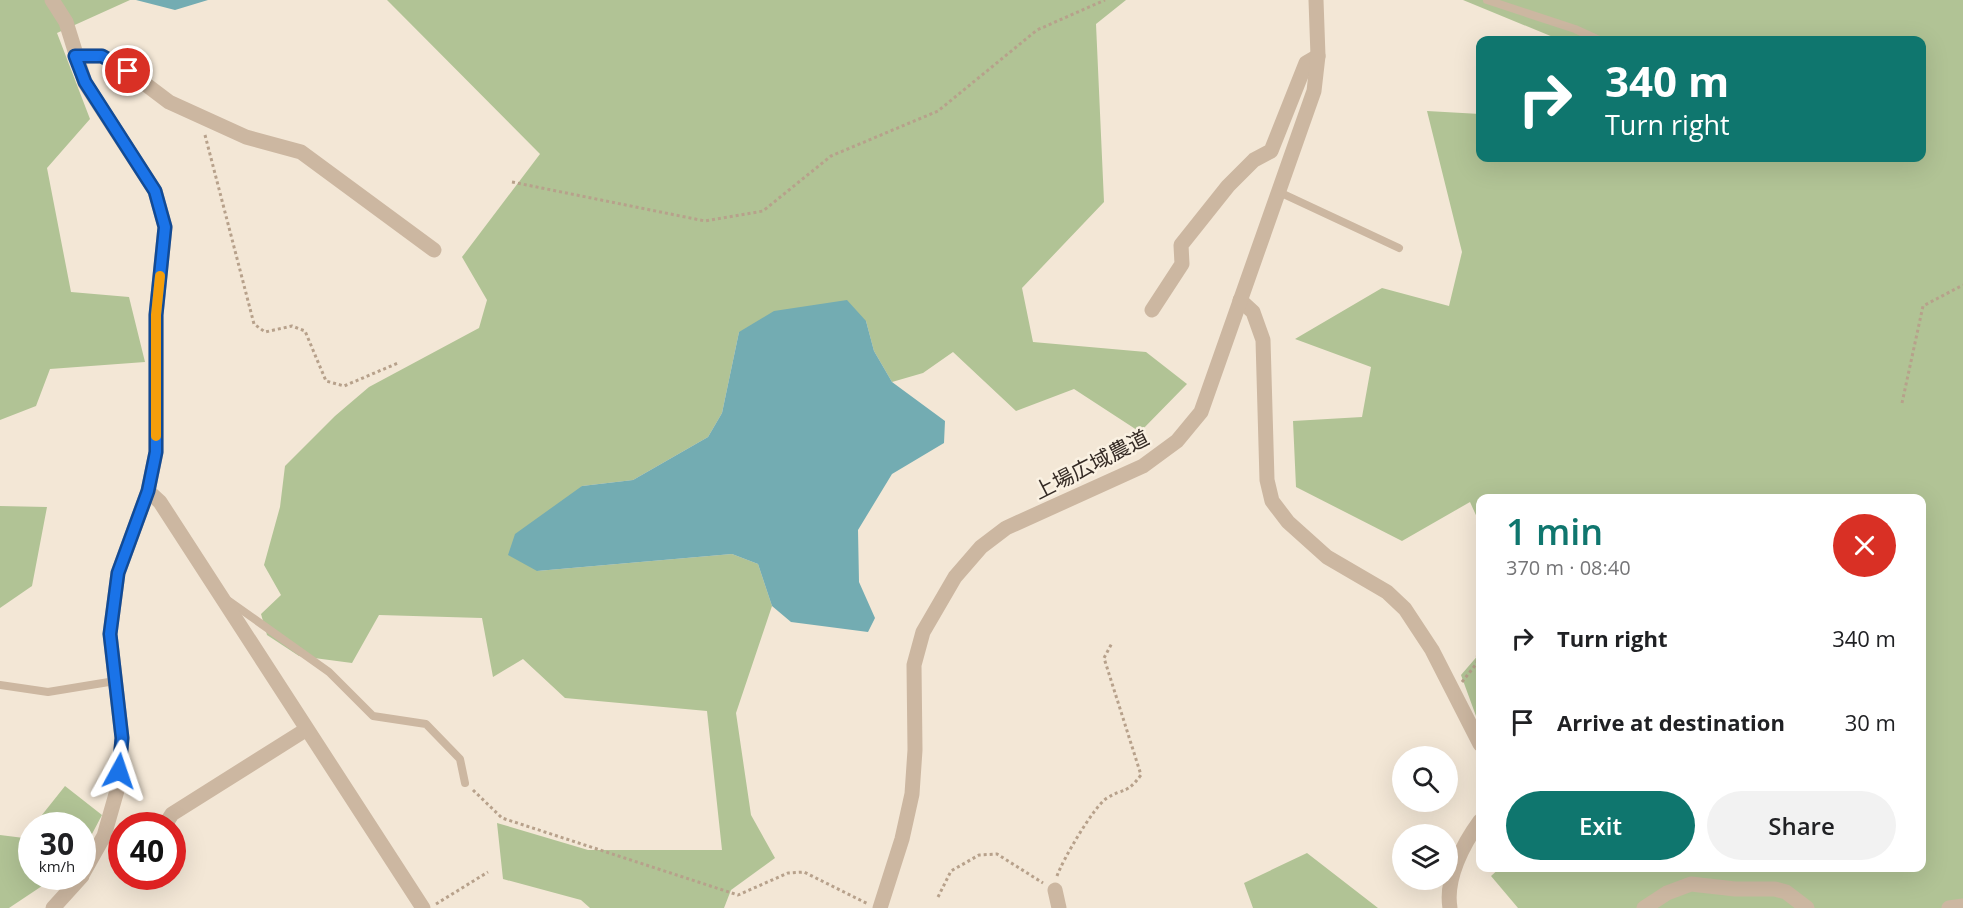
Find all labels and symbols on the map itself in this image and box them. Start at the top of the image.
pin [102,45,153,96]
street label: 上場広域農道 [1029,423,1153,505]
position arrow [87,739,151,803]
speed limit sign: 40 [108,812,186,890]

